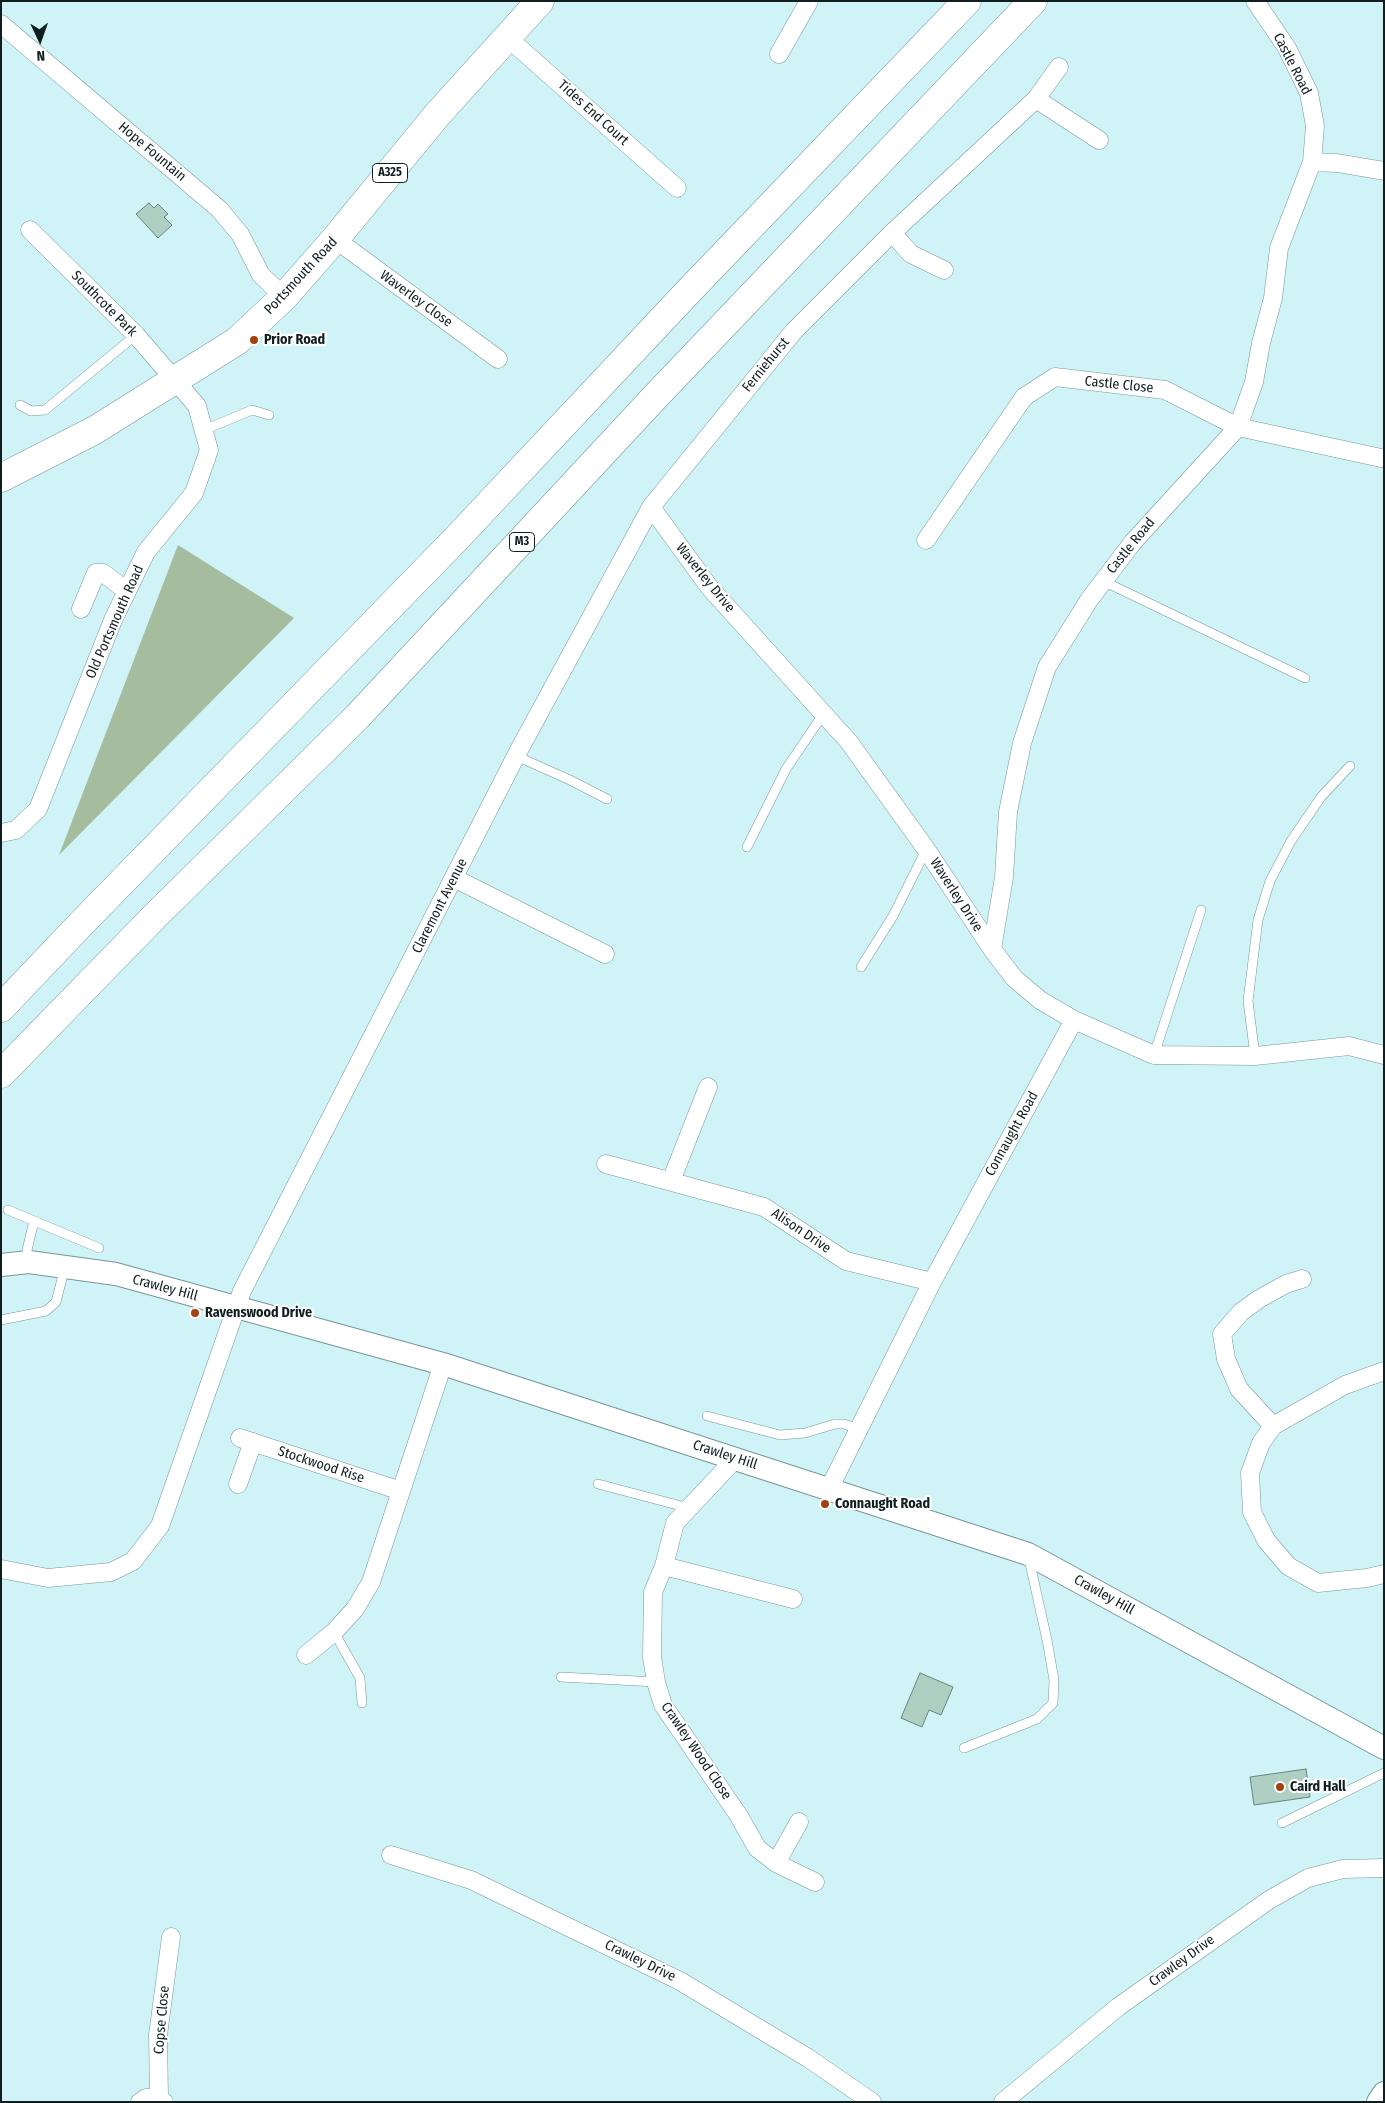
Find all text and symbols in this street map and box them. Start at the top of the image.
north arrow [15,15,65,65]
street label: Castle Road [1269,30,1315,98]
text: N [36,47,45,64]
street label: Tides End Court [554,77,632,149]
street label: Hope Fountain [115,119,189,185]
road number: A325 [372,164,408,182]
street label: Portsmouth Road [261,234,341,318]
street label: Waverley Close [376,267,456,331]
street label: Southcote Park [68,268,140,340]
place label: Prior Road [264,332,325,348]
marker: Prior Road [248,334,260,346]
street label: Ferniehurst [739,334,793,396]
street label: Castle Close [1084,373,1154,397]
street label: Castle Road [1103,515,1159,577]
road number: M3 [510,532,534,552]
street label: Waverley Drive [672,540,738,616]
street label: Old Portsmouth Road [82,563,148,681]
street label: Waverley Drive [926,855,986,935]
street label: Claremont Avenue [409,856,471,956]
street label: Connaught Road [982,1089,1042,1179]
street label: Alison Drive [768,1205,834,1257]
street label: Crawley Hill [131,1271,199,1305]
place label: Ravenswood Drive [205,1305,312,1321]
marker: Ravenswood Drive [189,1307,201,1319]
street label: Crawley Hill [691,1437,759,1473]
street label: Stockwood Rise [276,1443,366,1487]
place label: Connaught Road [835,1496,930,1512]
marker: Connaught Road [819,1498,831,1510]
street label: Crawley Hill [1071,1571,1137,1619]
street label: Crawley Wood Close [657,1699,735,1803]
place label: Caird Hall [1290,1779,1346,1795]
marker: Caird Hall [1274,1781,1286,1793]
street label: Crawley Drive [1146,1932,1218,1990]
street label: Crawley Drive [602,1937,678,1985]
street label: Copse Close [151,1985,173,2055]

